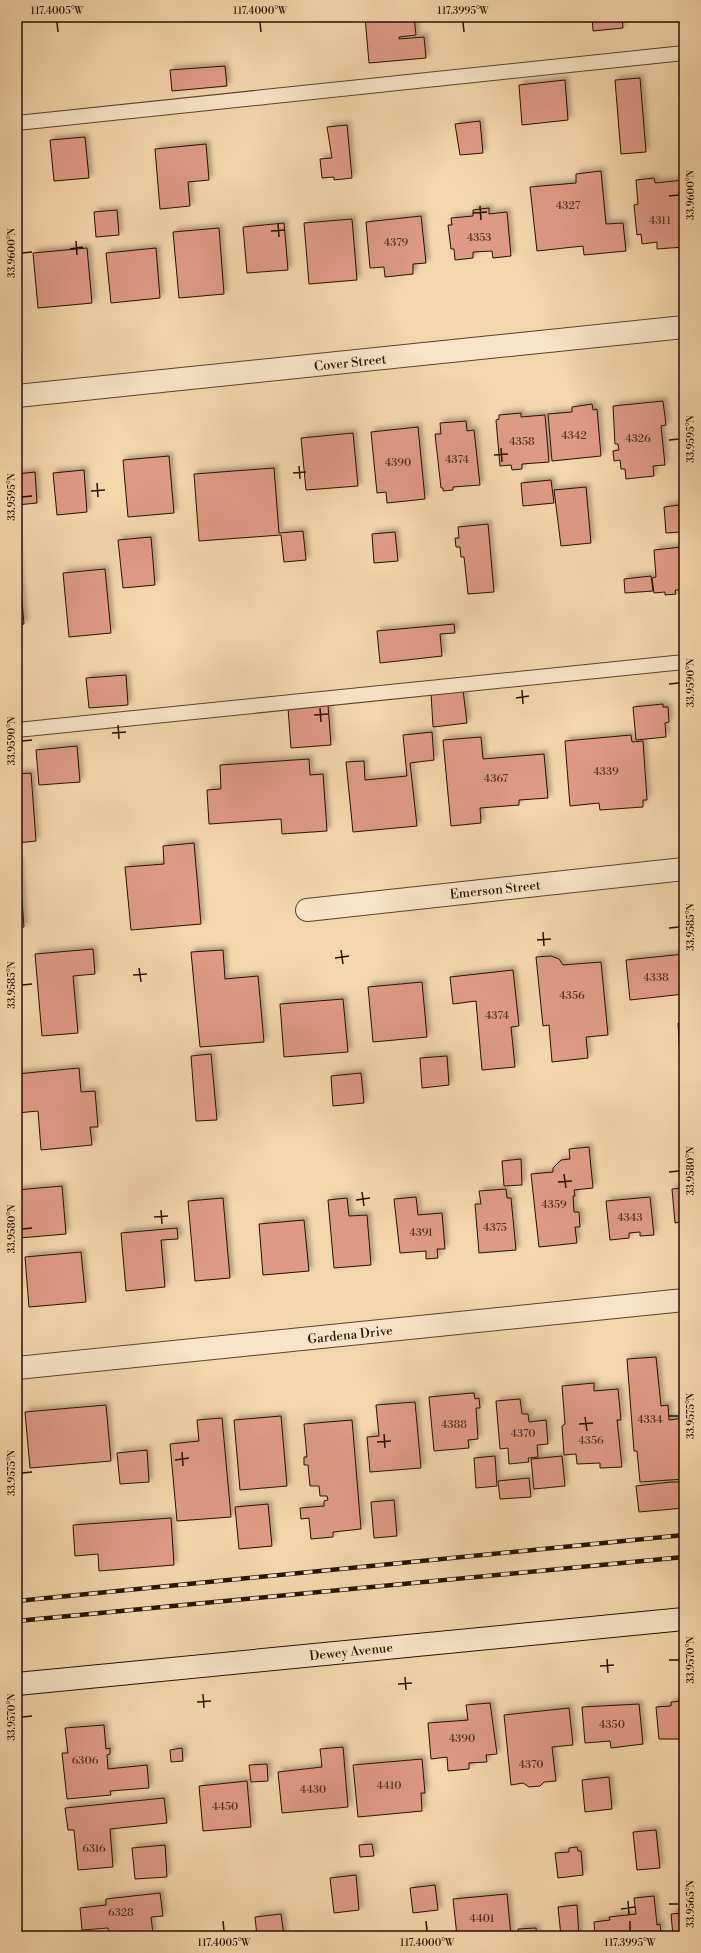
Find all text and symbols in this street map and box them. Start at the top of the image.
text: 117.4005°W [31,5,84,17]
text: 117.4000°W [233,5,288,17]
text: 117.3995°W [437,5,490,17]
text: 33.9600°N [685,170,697,220]
house number: 4327 [556,199,581,213]
house number: 4311 [649,214,671,228]
text: 33.9600°N [6,228,18,278]
house number: 4353 [467,231,491,245]
house number: 4379 [384,236,409,250]
street label: Cover Street [313,351,387,375]
text: 33.9595°N [685,415,697,463]
house number: 4342 [561,429,587,443]
house number: 4326 [625,432,651,446]
house number: 4358 [509,435,535,449]
house number: 4374 [445,453,469,467]
house number: 4390 [385,456,411,470]
text: 33.9595°N [6,473,18,521]
text: 33.9590°N [685,658,697,707]
text: 33.9590°N [6,716,18,765]
house number: 4339 [593,765,619,779]
house number: 4367 [484,772,509,786]
street label: Emerson Street [449,877,542,903]
text: 33.9585°N [685,903,697,951]
text: 33.9585°N [6,961,18,1009]
house number: 4338 [643,971,669,985]
house number: 4356 [559,989,585,1003]
house number: 4374 [485,1009,509,1023]
text: 33.9580°N [685,1146,697,1195]
house number: 4359 [541,1198,567,1212]
text: 33.9580°N [6,1204,18,1253]
house number: 4343 [617,1211,643,1225]
house number: 4375 [483,1221,507,1235]
house number: 4391 [409,1226,433,1240]
street label: Gardena Drive [307,1323,394,1347]
text: 33.9575°N [685,1392,697,1439]
house number: 4334 [637,1413,663,1427]
house number: 4388 [441,1418,467,1432]
house number: 4370 [511,1427,535,1441]
house number: 4356 [578,1434,604,1448]
text: 33.9575°N [6,1449,18,1496]
text: 33.9570°N [685,1636,697,1684]
street label: Dewey Avenue [309,1640,394,1664]
text: 33.9570°N [6,1693,18,1741]
house number: 4350 [599,1718,625,1732]
house number: 4390 [449,1732,475,1746]
house number: 6306 [72,1754,99,1768]
house number: 4370 [519,1758,543,1772]
house number: 4410 [377,1779,402,1793]
house number: 4430 [300,1783,326,1797]
house number: 4450 [212,1800,238,1814]
house number: 6316 [82,1842,106,1856]
text: 33.9565°N [685,1880,697,1928]
house number: 6328 [108,1906,134,1920]
house number: 4401 [470,1912,495,1926]
text: 117.4005°W [198,1937,251,1949]
text: 117.4000°W [400,1937,455,1949]
text: 117.3995°W [604,1937,657,1949]

